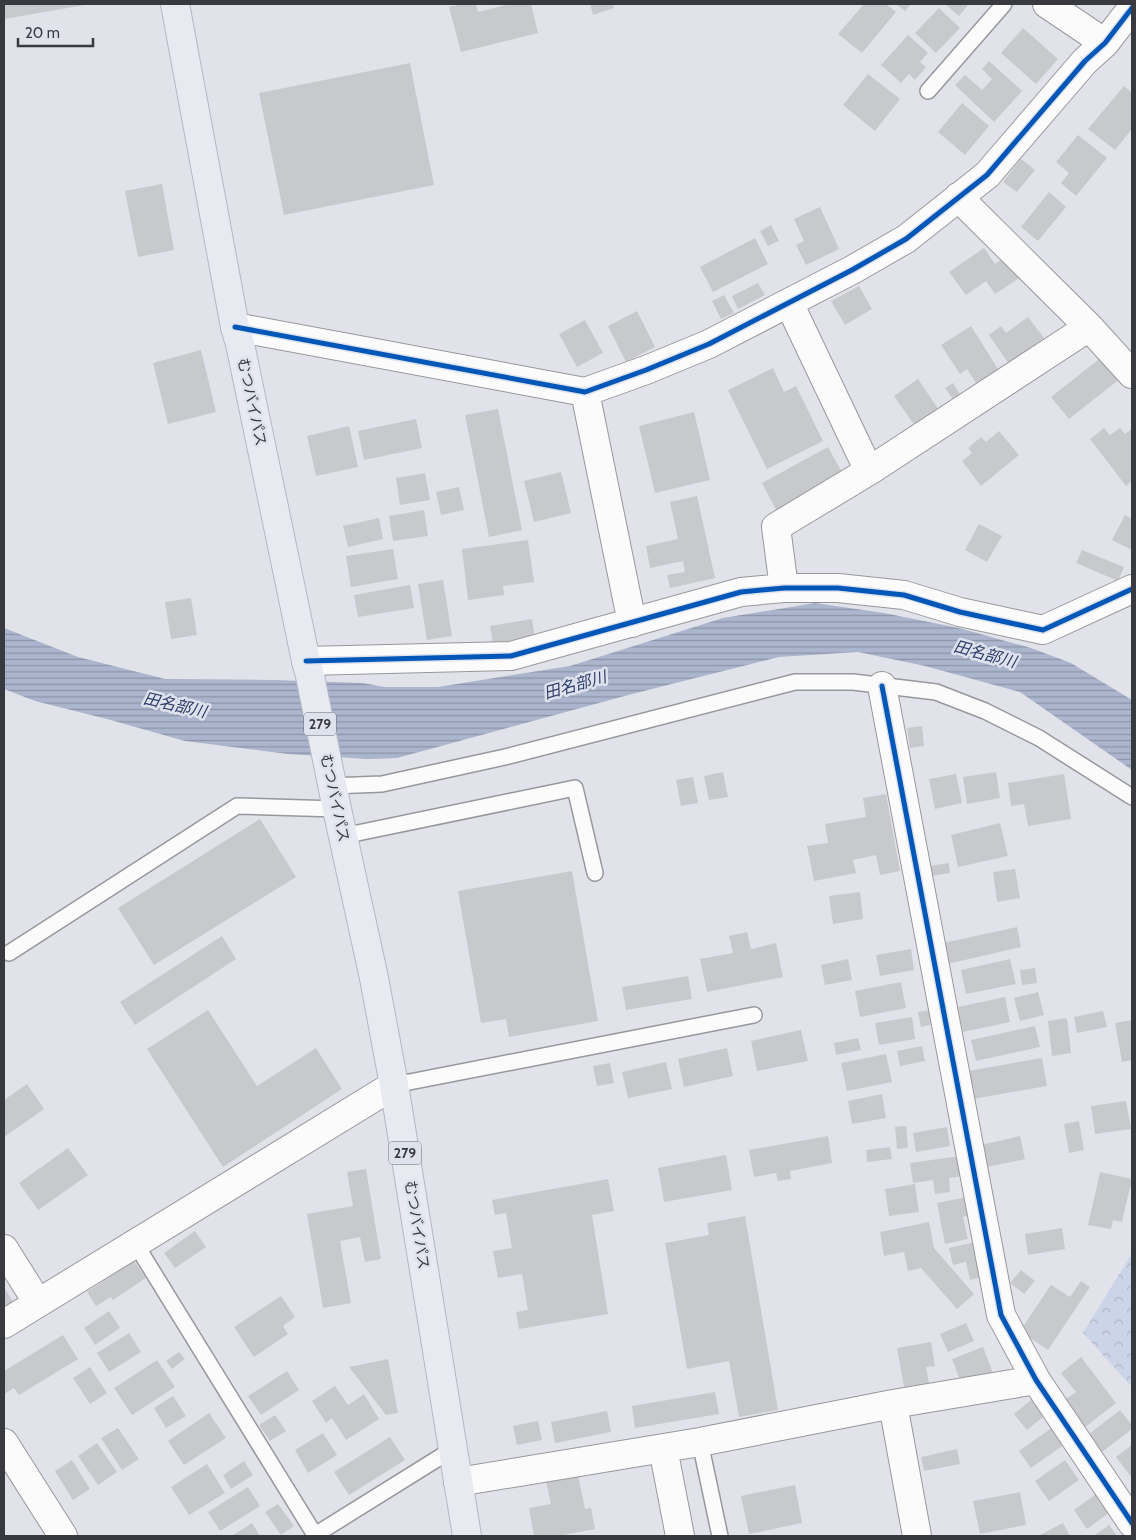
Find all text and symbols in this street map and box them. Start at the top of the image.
scale bar [18,15,92,47]
text: 20 m [25,24,60,42]
street label: むつバイパス [234,356,270,448]
water label: 田名部川 [952,637,1020,672]
water label: 田名部川 [542,666,610,703]
water label: 田名部川 [142,689,210,722]
road number: 279 [304,712,336,736]
street label: むつバイパス [317,752,353,844]
road number: 279 [389,1142,421,1164]
street label: むつバイパス [401,1179,433,1271]

